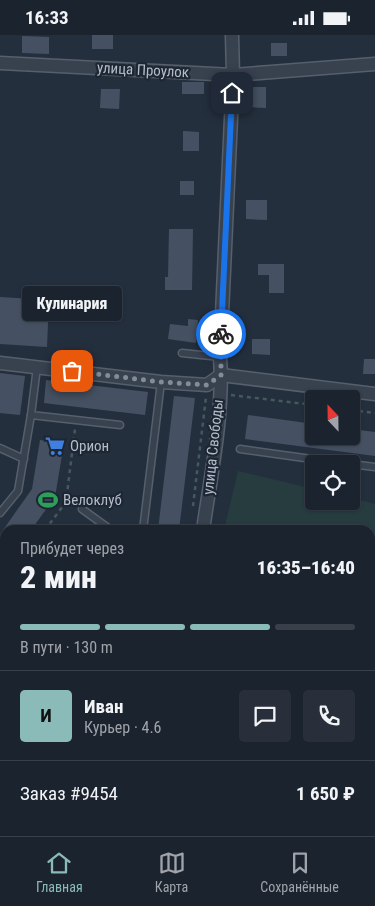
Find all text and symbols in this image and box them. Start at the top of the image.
text: 16:33 [25,6,69,29]
street label: улица Проулок [96,59,190,81]
pin [211,72,253,114]
icon: home [218,79,246,107]
callout: Кулинария [22,286,122,321]
text: Кулинария [37,294,107,313]
courier [196,309,246,359]
icon: bike [207,320,235,348]
pin [51,350,93,392]
icon: bag [58,357,86,385]
north arrow [305,390,360,445]
map controls [305,390,360,510]
street label: улица Свободы [199,398,227,496]
supermarket icon: Орион [44,435,66,457]
place label: Орион [70,437,109,455]
button: locate [305,455,360,510]
sports icon: Велоклуб [37,489,59,511]
place label: Велоклуб [63,491,122,509]
text: Прибудет через [20,539,124,558]
text: 16:35–16:40 [257,556,355,579]
text: 2 мин [20,558,97,596]
text: В пути · 130 m [20,638,113,657]
button: chat [239,690,291,742]
button: phone [303,690,355,742]
text: Иван [84,695,123,718]
text: И [40,704,52,727]
text: Курьер · 4.6 [84,718,162,737]
text: Заказ #9454 [20,782,118,805]
text: 1 650 ₽ [296,782,355,805]
tab: Главная [36,849,83,895]
tab: Карта [155,849,188,895]
tab: Сохранённые [260,849,339,895]

